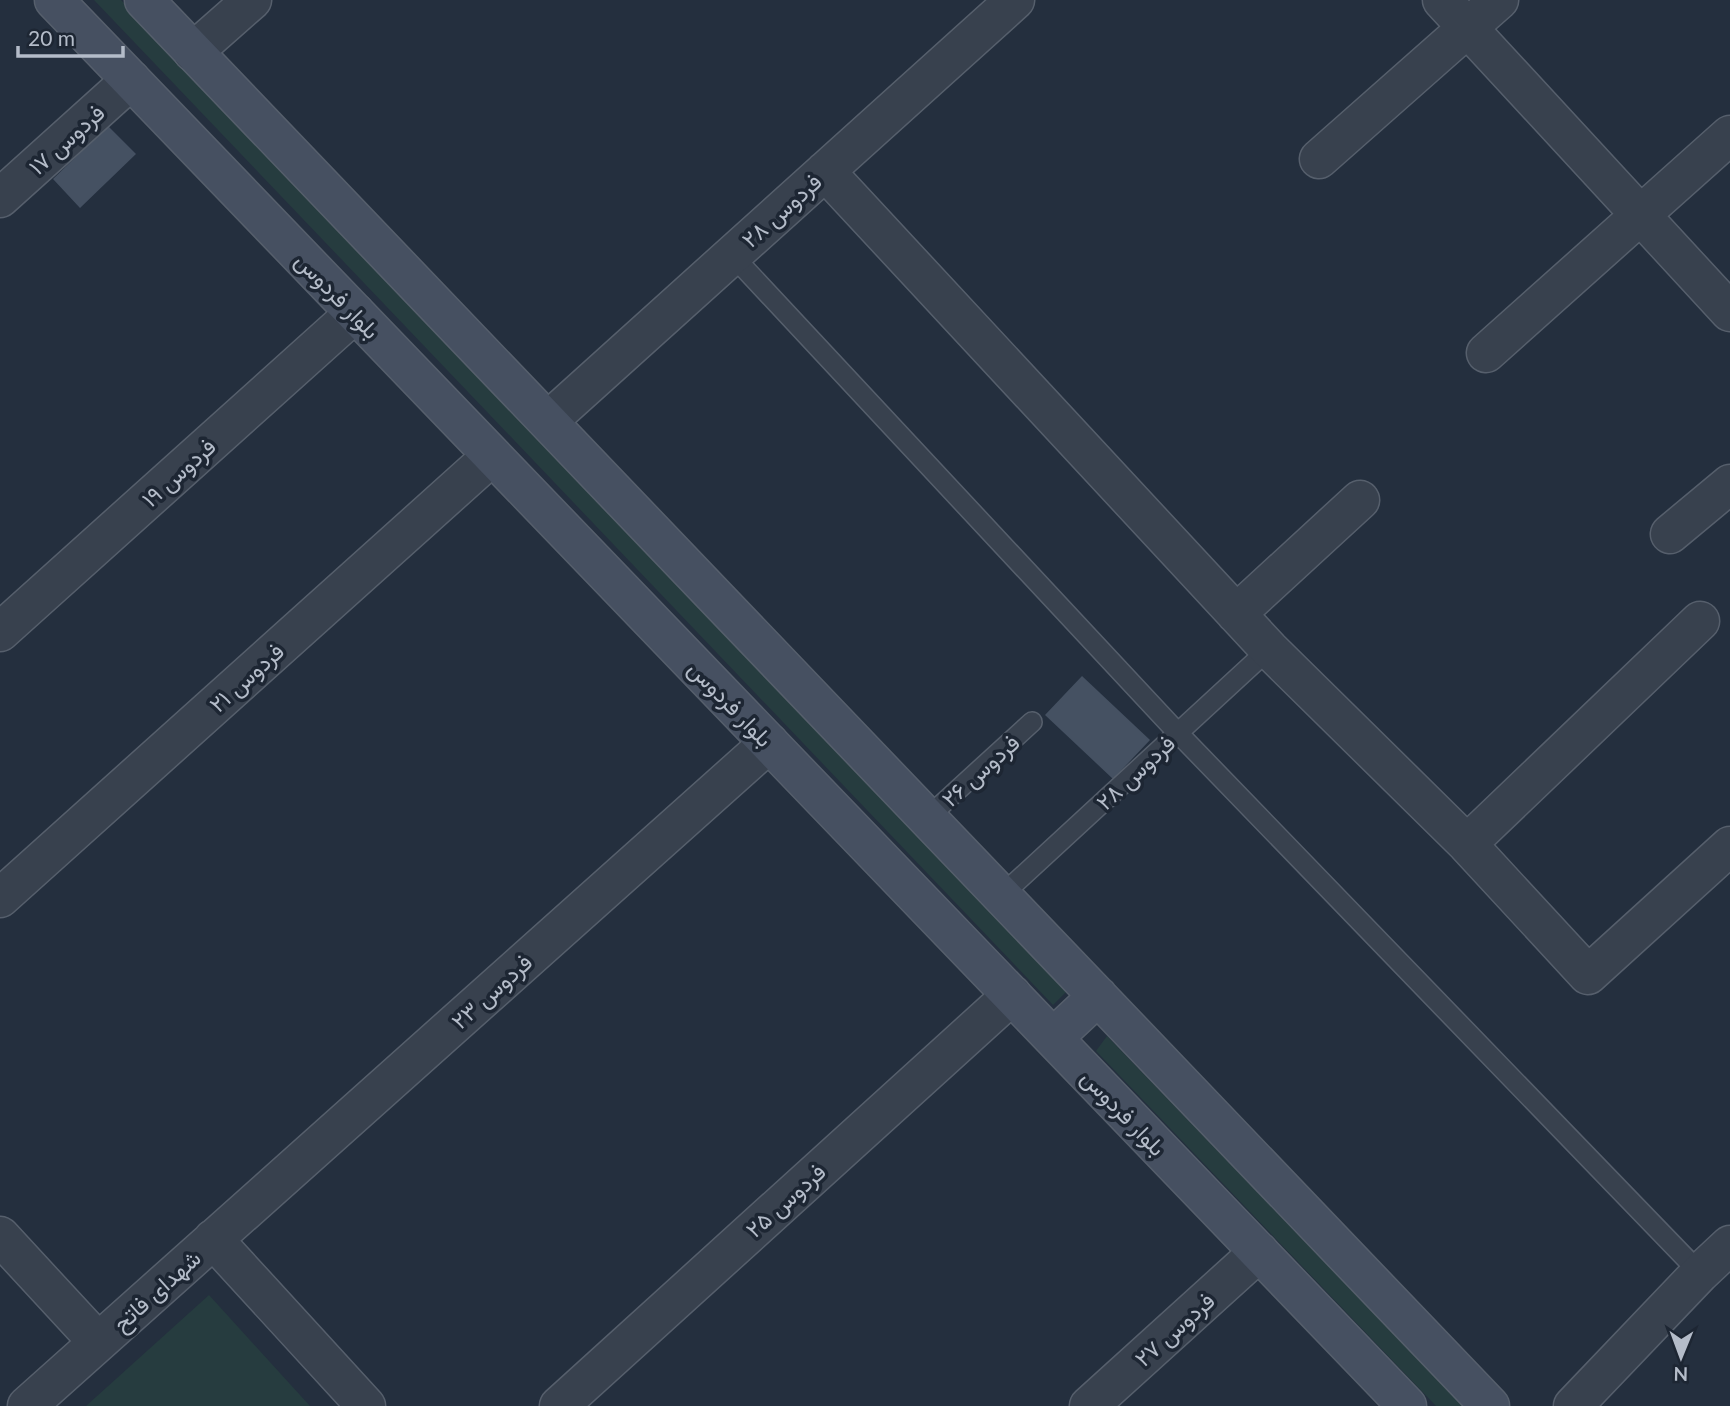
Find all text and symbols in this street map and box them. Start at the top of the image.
scale bar [18,14,122,58]
text: 20 m [28,25,75,50]
street label: فردوس ۱۷ [22,98,111,182]
street label: فردوس ۲۸ [735,167,828,255]
street label: بلوار فردوس [288,246,386,345]
street label: فردوس ۱۹ [135,432,222,514]
street label: فردوس ۲۱ [203,636,290,719]
street label: بلوار فردوس [681,654,779,753]
street label: فردوس ۲۶ [935,728,1026,814]
street label: فردوس ۲۸ [1090,729,1182,817]
street label: فردوس ۲۳ [445,947,539,1036]
street label: بلوار فردوس [1074,1063,1172,1162]
street label: فردوس ۲۵ [739,1157,832,1245]
street label: شهدای فاتح [106,1243,208,1339]
street label: فردوس ۲۷ [1128,1286,1221,1374]
north arrow [1646,1322,1716,1392]
text: N [1673,1363,1688,1386]

